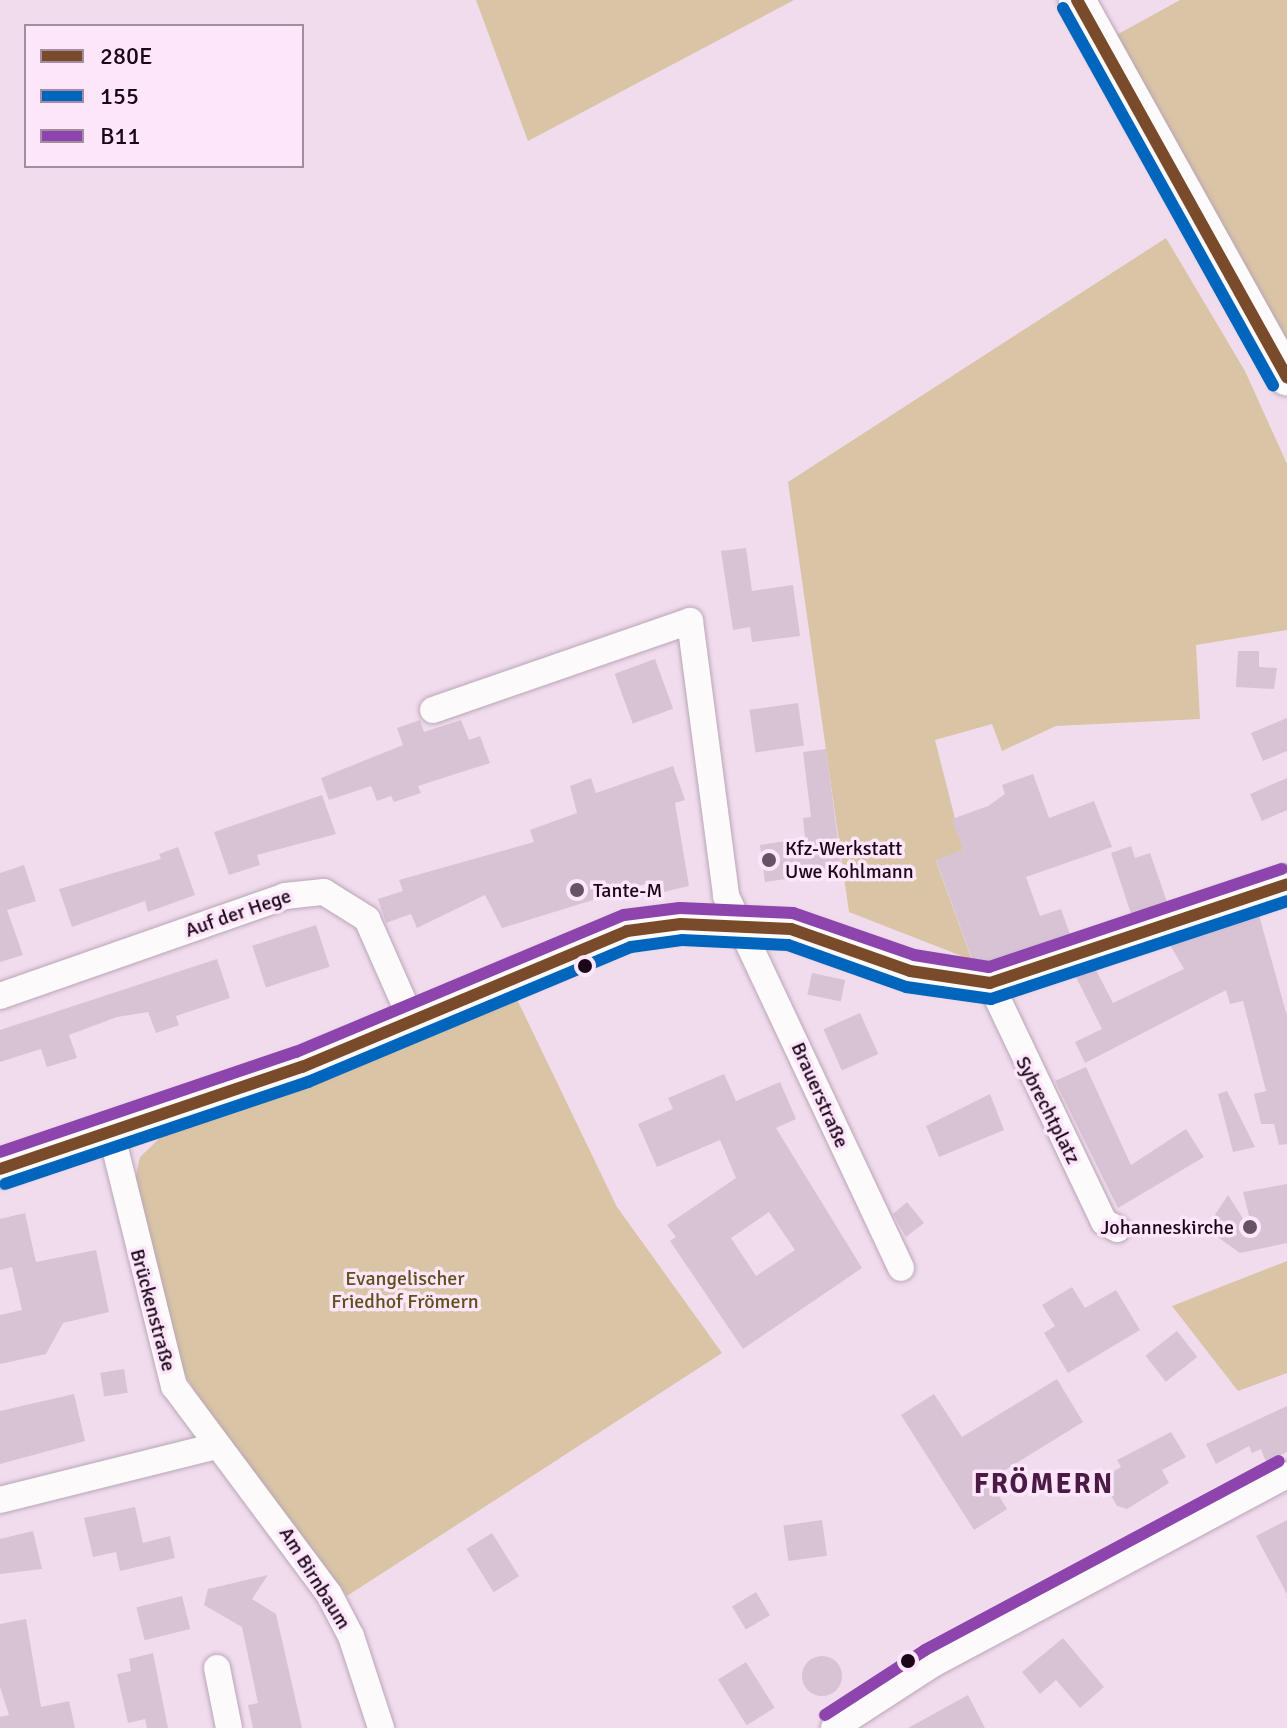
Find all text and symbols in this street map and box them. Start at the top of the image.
legend [24,24,304,168]
text: 280E [100,41,152,71]
text: 155 [100,81,139,111]
text: B11 [100,121,140,151]
place label: Kfz-Werkstatt Uwe Kohlmann [785,836,914,883]
marker: Kfz-Werkstatt Uwe Kohlmann [760,851,778,869]
place label: Tante-M [593,878,662,902]
marker: Tante-M [568,881,586,899]
street label: Auf der Hege [182,884,294,942]
unlabelled marker [577,958,593,974]
street label: Brauerstraße [786,1038,854,1152]
street label: Sybrechtplatz [1011,1052,1085,1168]
place label: Johanneskirche [1100,1215,1234,1239]
marker: Johanneskirche [1241,1218,1259,1236]
street label: Brückenstraße [125,1246,181,1374]
park label: Evangelischer Friedhof Frömern [331,1266,479,1313]
district label: FRÖMERN [974,1467,1114,1501]
street label: Am Birnbaum [274,1522,356,1634]
unlabelled marker [900,1653,916,1669]

